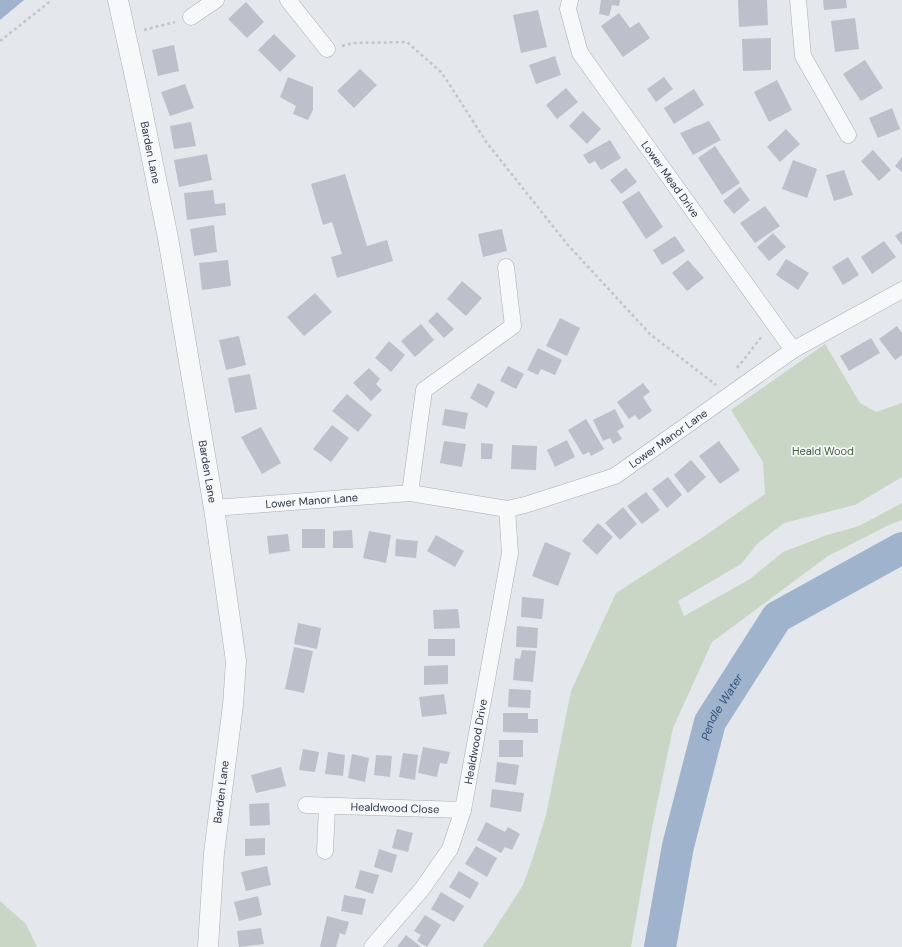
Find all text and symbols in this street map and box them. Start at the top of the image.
street label: Barden Lane [138,120,164,185]
street label: Lower Mead Drive [638,138,703,220]
street label: Lower Manor Lane [626,406,710,471]
street label: Barden Lane [196,439,220,504]
park label: Heald Wood [792,444,854,458]
street label: Lower Manor Lane [265,490,359,511]
water label: Pendle Water [698,670,747,742]
street label: Healdwood Drive [461,698,490,785]
street label: Barden Lane [210,760,232,824]
street label: Healdwood Close [350,799,440,816]

